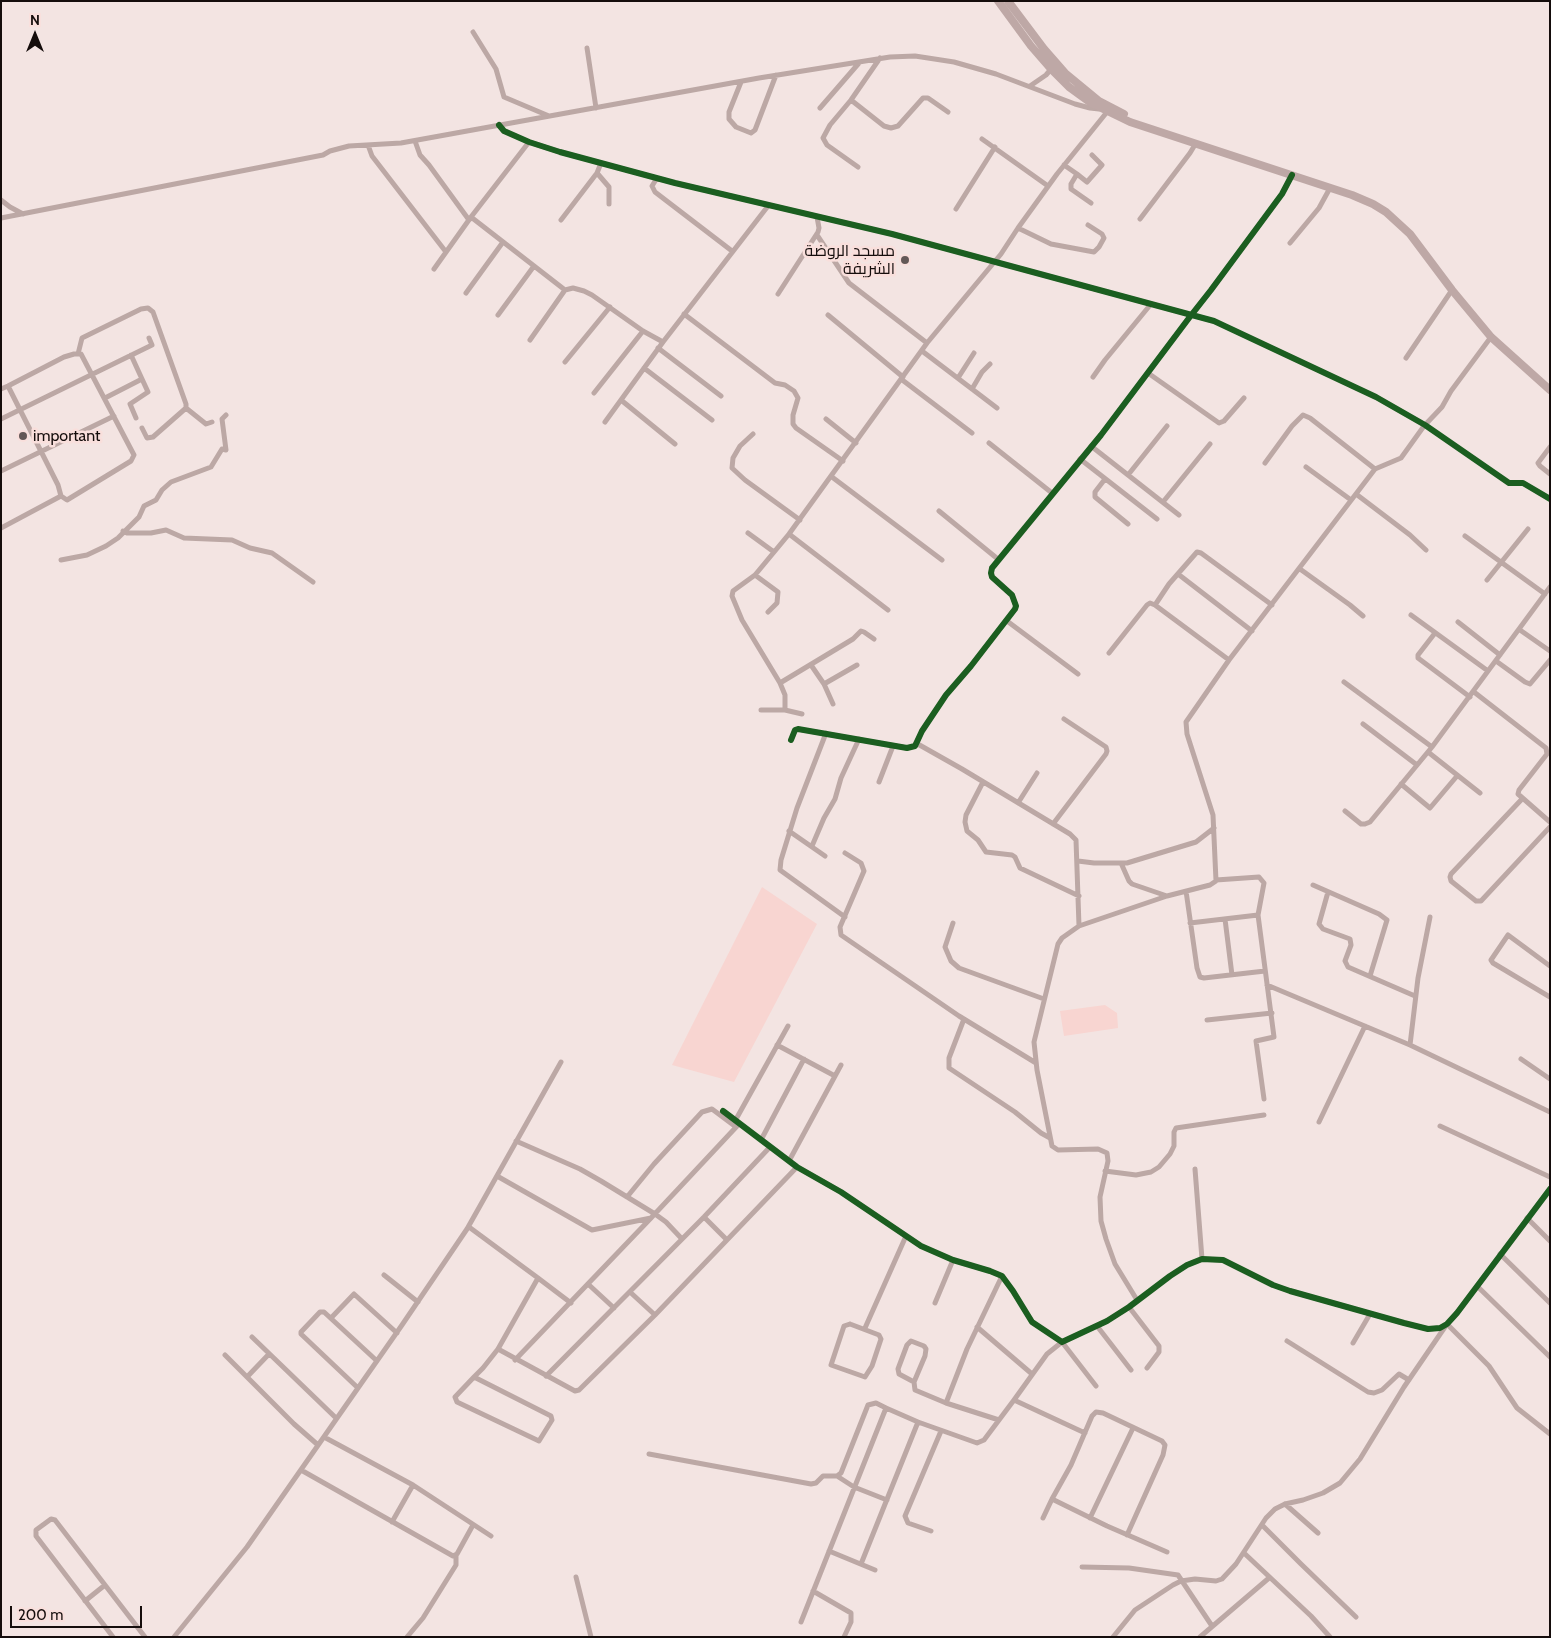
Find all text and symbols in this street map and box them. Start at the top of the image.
north arrow [10,10,60,60]
text: N [30,11,40,29]
place label: مسجد الروضة الشريفة [805,241,895,279]
marker: مسجد الروضة الشريفة [899,254,911,266]
place label: important [33,426,100,446]
marker: important [17,430,29,442]
scale bar [12,1596,145,1628]
text: 200 m [18,1606,63,1624]

